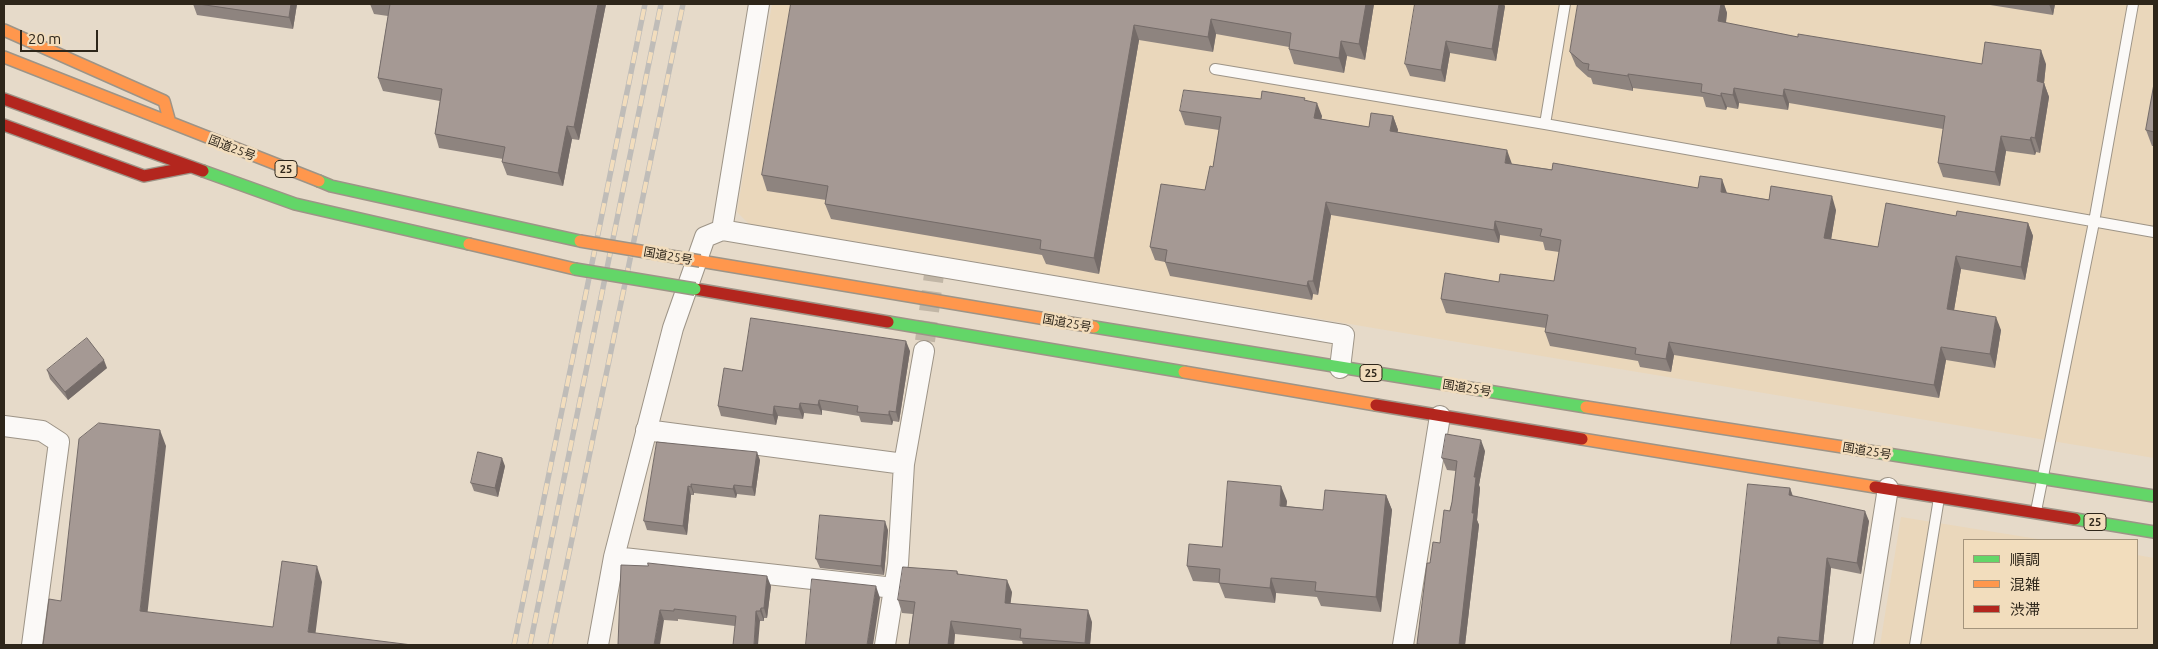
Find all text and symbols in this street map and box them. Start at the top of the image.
scale bar [22,20,100,52]
text: 20 m [28,30,61,47]
street label: 国道25号 [206,132,258,164]
road number: 25 [275,160,297,178]
street label: 国道25号 [642,245,694,267]
street label: 国道25号 [1041,312,1093,334]
road number: 25 [1360,364,1382,382]
street label: 国道25号 [1441,377,1493,399]
street label: 国道25号 [1841,440,1893,462]
road number: 25 [2084,514,2106,530]
legend [1963,539,2138,629]
text: 順調 [2010,551,2040,568]
text: 混雑 [2010,576,2040,593]
text: 渋滞 [2010,601,2040,618]

